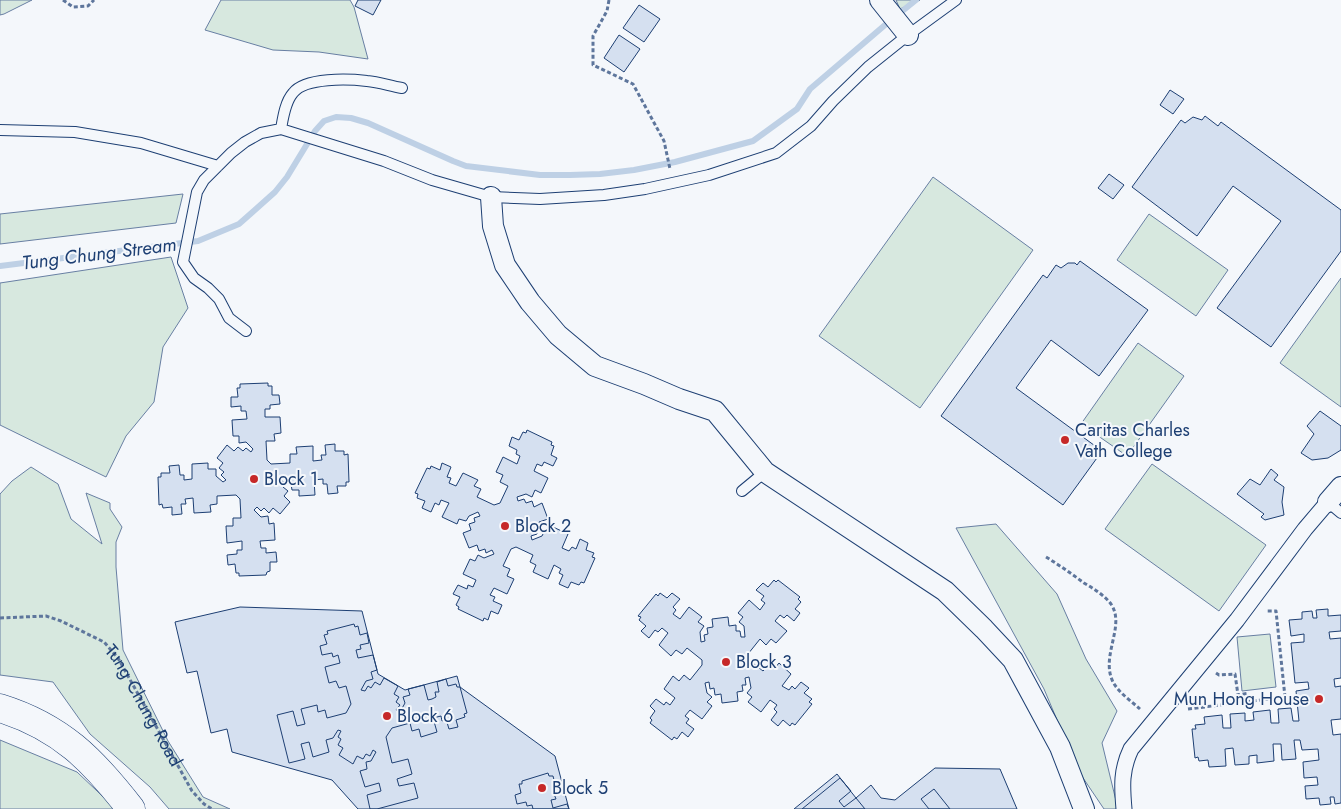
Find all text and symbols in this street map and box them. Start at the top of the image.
water label: Tung Chung Stream [20,231,178,276]
place label: Caritas Charles Vath College [1075,417,1190,464]
marker: Caritas Charles Vath College [1059,434,1071,446]
place label: Block 1 [264,466,318,492]
marker: Block 1 [248,473,260,485]
place label: Block 2 [515,513,571,539]
marker: Block 2 [499,520,511,532]
street label: Tung Chung Road [99,639,189,771]
place label: Block 3 [736,649,792,675]
marker: Block 3 [720,656,732,668]
place label: Mun Hong House [1174,686,1309,712]
marker: Mun Hong House [1313,693,1325,705]
place label: Block 6 [397,703,453,729]
marker: Block 6 [381,710,393,722]
place label: Block 5 [552,775,608,801]
marker: Block 5 [536,782,548,794]

